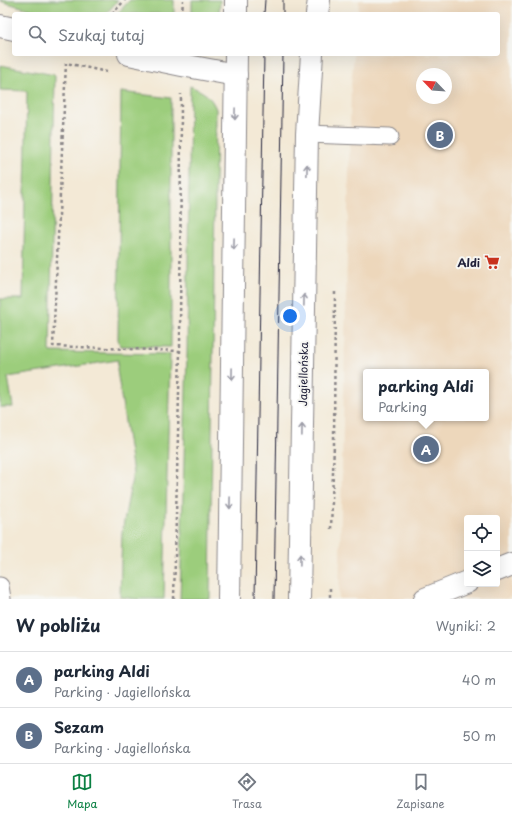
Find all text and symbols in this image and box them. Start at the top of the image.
search box [12,12,500,56]
icon: search [26,23,48,45]
text: Szukaj tutaj [58,23,145,46]
north arrow [416,68,452,104]
one-way arrow [231,107,239,120]
pin: B [427,120,453,150]
one-way arrow [303,164,311,177]
one-way arrow [230,237,238,250]
supermarket icon: Aldi [483,253,501,271]
place label: Aldi [457,254,480,271]
one-way arrow [300,294,308,307]
your location [280,306,300,326]
street label: Jagiellońska [294,341,312,406]
one-way arrow [228,367,236,380]
popup [363,369,489,421]
text: parking Aldi [378,374,474,397]
text: Parking [378,397,427,416]
one-way arrow [298,424,306,437]
pin: A [413,434,439,464]
one-way arrow [226,496,234,509]
map controls [464,515,500,587]
button: locate [464,515,500,551]
button: layers [464,551,500,587]
one-way arrow [296,554,304,567]
text: W pobliżu [16,612,101,638]
text: Wyniki: 2 [436,616,496,635]
text: parking Aldi [54,659,150,682]
text: A [24,670,34,689]
text: 40 m [462,670,496,689]
text: Parking · Jagiellońska [54,682,190,701]
text: Sezam [54,715,104,738]
text: B [25,726,33,745]
text: 50 m [462,726,496,745]
text: Parking · Jagiellońska [54,738,190,757]
tab: Mapa [67,771,97,812]
tab: Trasa [232,771,262,812]
tab: Zapisane [396,771,445,812]

